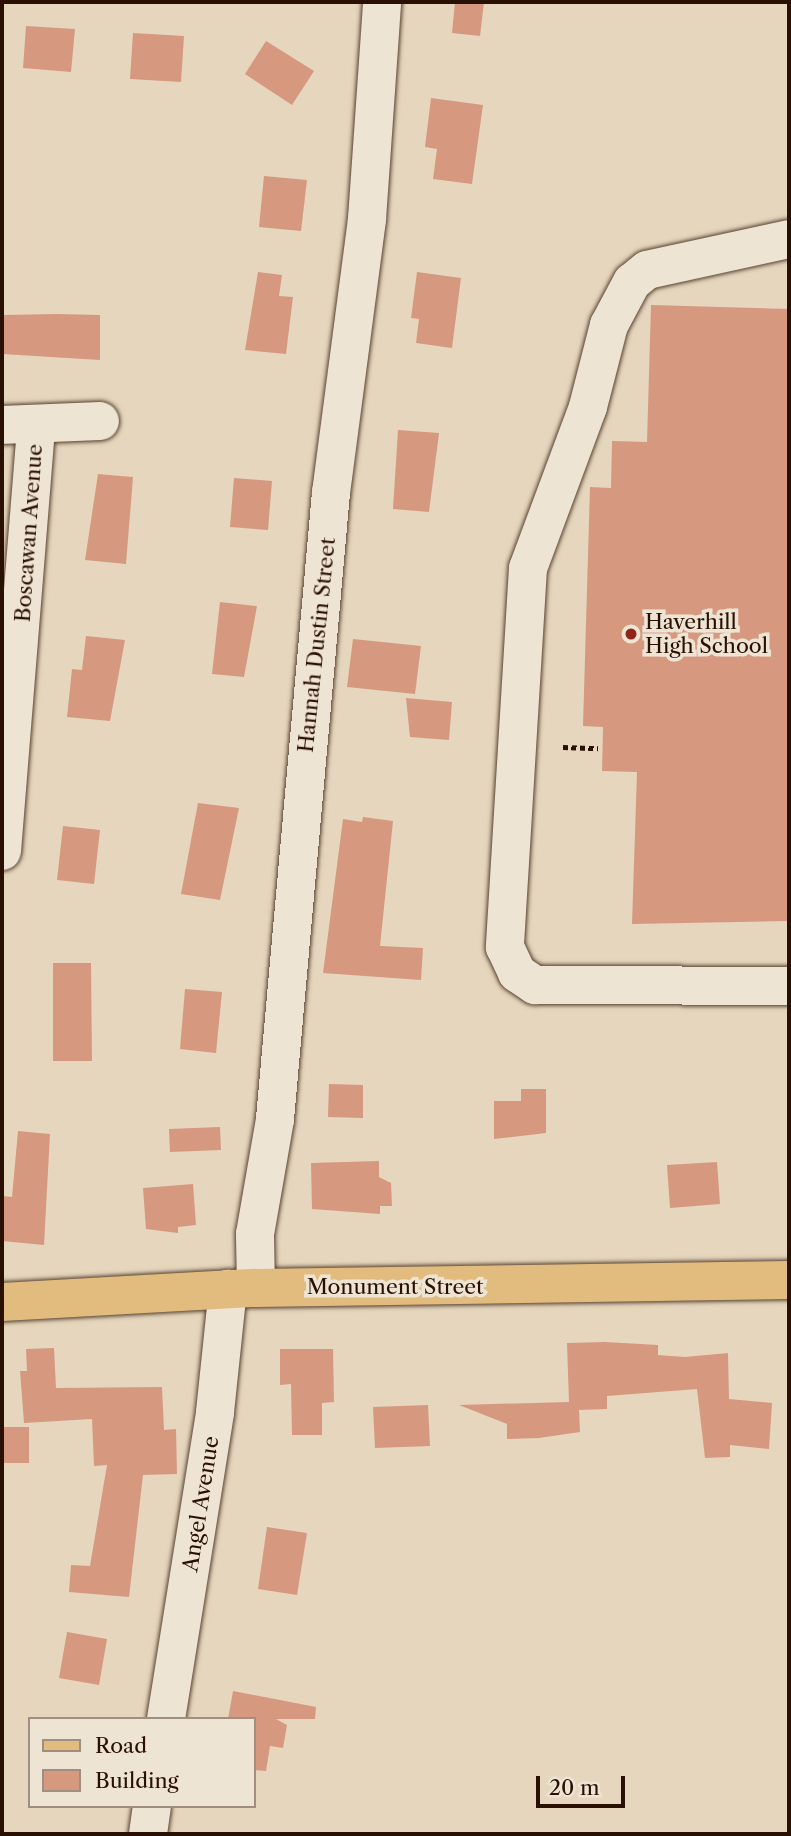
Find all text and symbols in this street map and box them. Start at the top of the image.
street label: Boscawan Avenue [10,443,48,623]
street label: Hannah Dustin Street [293,536,341,754]
place label: Haverhill High School [645,609,768,659]
marker: Haverhill High School [623,626,639,642]
street label: Monument Street [307,1274,483,1300]
street label: Angel Avenue [178,1434,224,1574]
legend [28,1717,256,1808]
text: Road [95,1733,147,1758]
scale bar [539,1762,628,1806]
text: Building [95,1768,179,1793]
text: 20 m [549,1775,600,1800]

